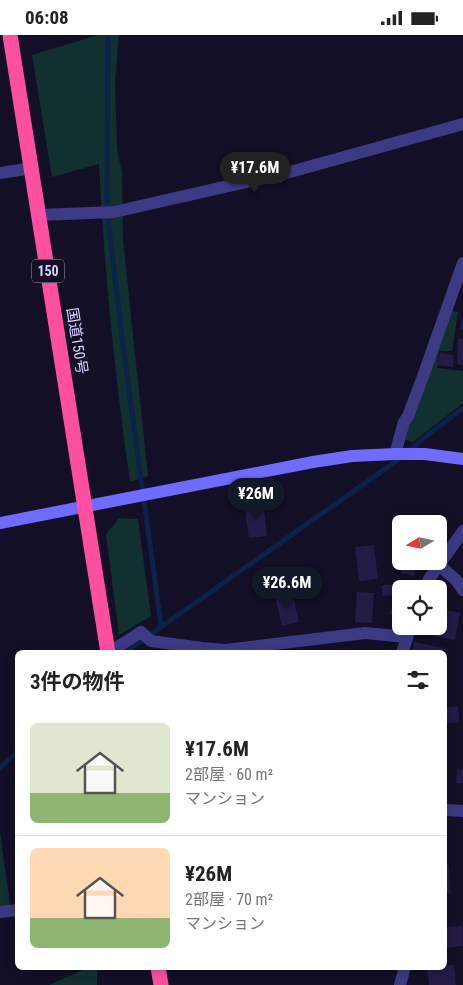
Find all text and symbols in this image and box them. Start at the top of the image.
text: 06:08 [25,6,69,29]
pin: ¥17.6M [214,151,296,194]
text: ¥17.6M [231,158,279,177]
road number: 150 [32,260,64,283]
street label: 国道150号 [63,306,91,376]
pin: ¥26M [226,477,286,520]
text: ¥26M [238,484,274,503]
north arrow [392,515,448,570]
map controls [392,515,447,635]
pin: ¥26.6M [246,567,328,609]
text: ¥26.6M [263,573,311,592]
button: locate [392,580,447,635]
icon: filters [404,666,432,694]
text: 3件の物件 [30,670,125,694]
text: ¥17.6M [185,737,249,761]
icon: home [70,743,130,803]
text: 2部屋 · 60 m² [185,765,273,784]
text: マンション [185,789,265,808]
text: ¥26M [185,862,232,886]
icon: home [70,868,130,928]
text: 2部屋 · 70 m² [185,890,273,909]
text: マンション [185,914,265,933]

